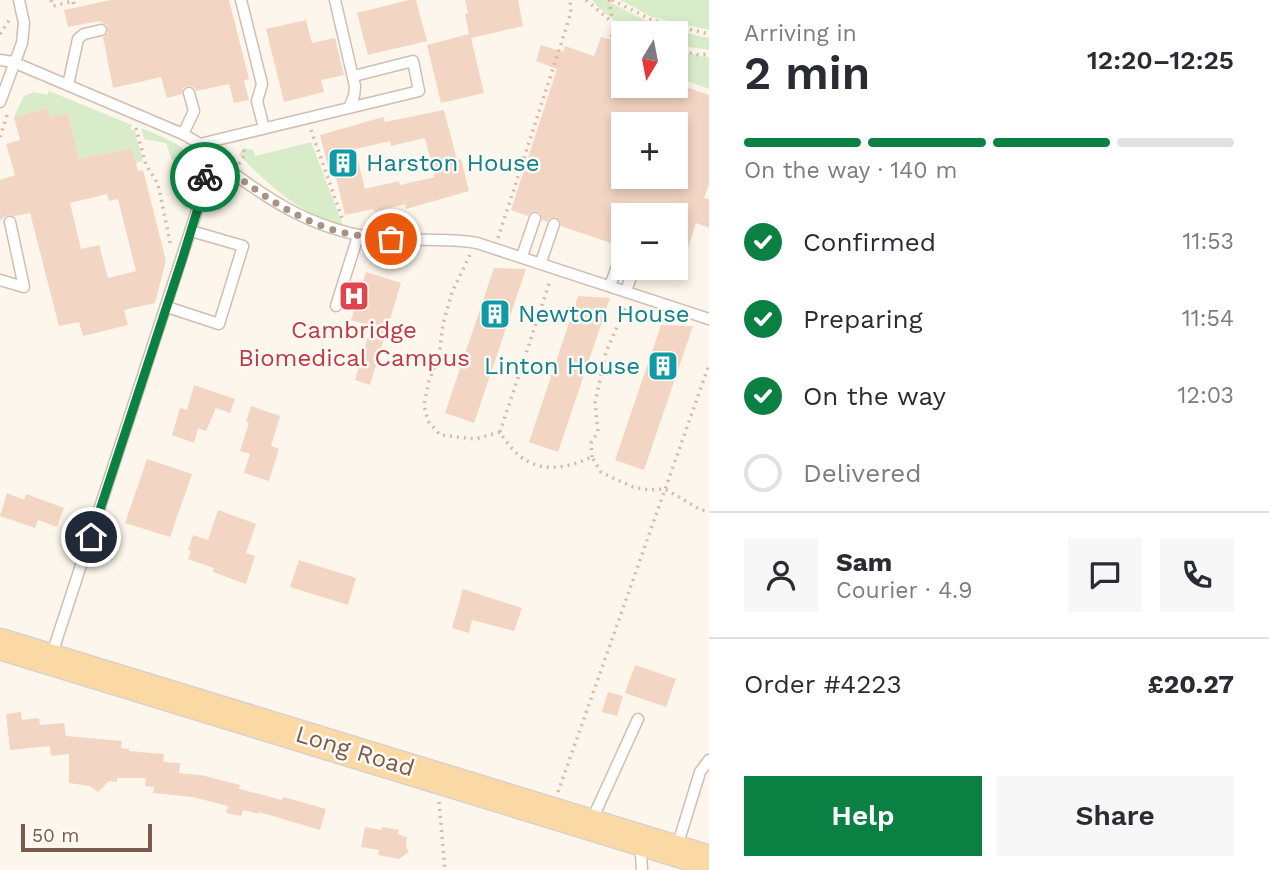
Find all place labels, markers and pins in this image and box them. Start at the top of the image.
building icon: Harston House [326,146,360,180]
place label: Harston House [366,149,540,177]
pin [361,209,421,269]
hospital icon: Cambridge Biomedical Campus [337,279,371,313]
building icon: Newton House [478,297,512,331]
place label: Newton House [518,300,690,328]
place label: Cambridge Biomedical Campus [238,316,470,372]
building icon: Linton House [646,349,680,383]
place label: Linton House [484,352,640,380]
pin [61,507,121,567]

